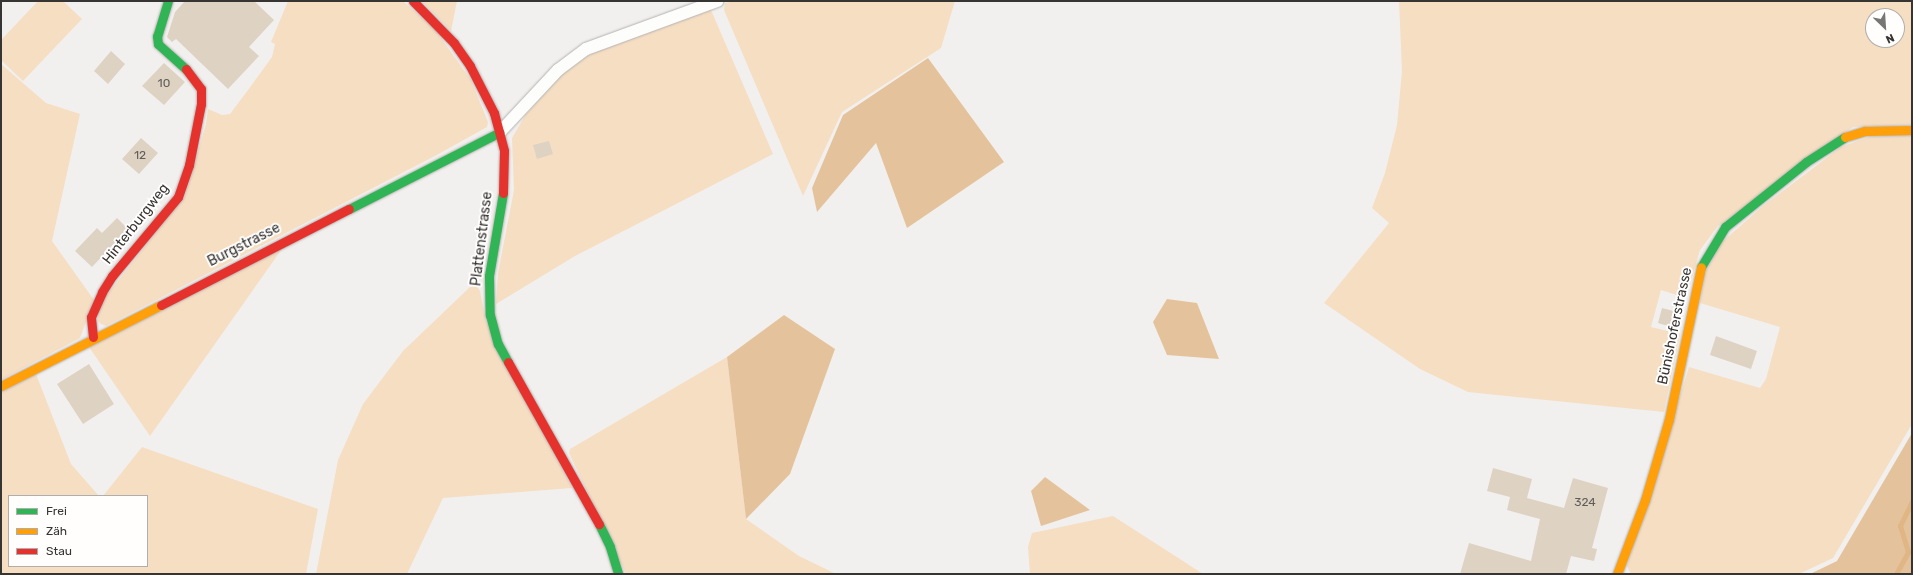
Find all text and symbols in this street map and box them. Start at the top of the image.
north arrow [1865,8,1905,48]
text: N [1884,31,1896,46]
house number: 10 [158,77,170,91]
house number: 12 [134,149,146,163]
street label: Hinterburgweg [99,180,173,268]
street label: Plattenstrasse [468,191,496,287]
street label: Burgstrasse [205,220,283,270]
street label: Bünishoferstrasse [1654,266,1696,386]
legend [8,495,148,567]
house number: 324 [1574,496,1596,510]
text: Frei [46,504,67,518]
text: Zäh [46,524,67,538]
text: Stau [46,544,72,558]

